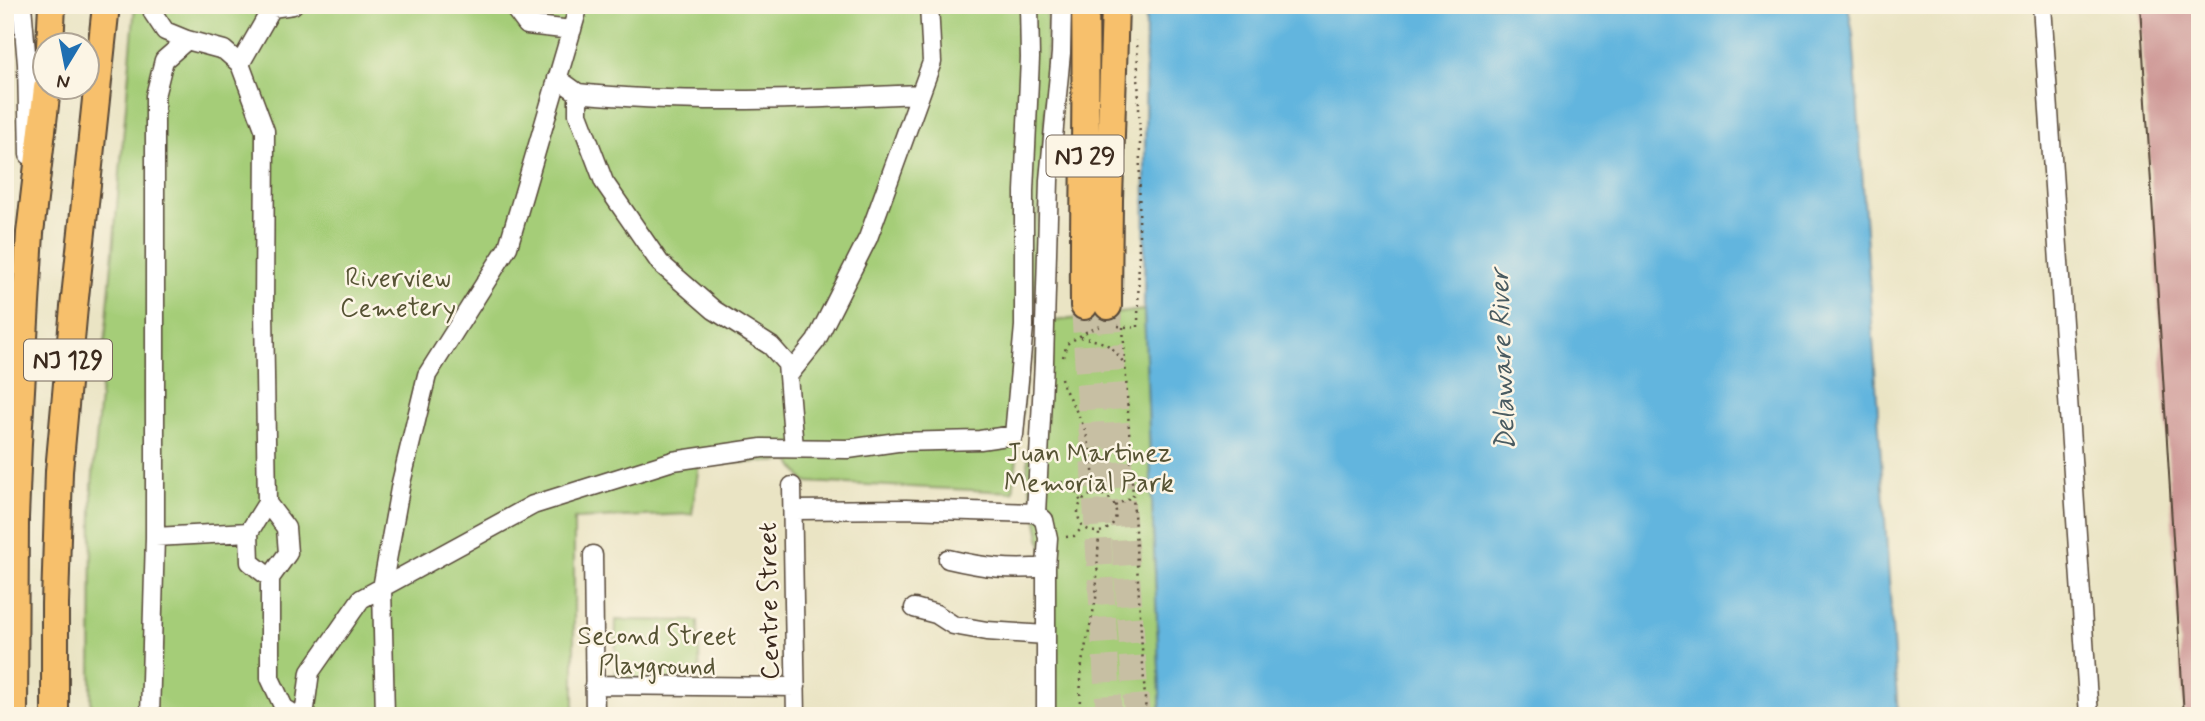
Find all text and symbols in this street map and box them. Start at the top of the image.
north arrow [32,32,102,102]
text: N [55,68,72,95]
road number: NJ 29 [1046,136,1124,176]
park label: Riverview Cemetery [340,262,456,326]
water label: Delaware River [1482,265,1525,452]
road number: NJ 129 [24,340,112,380]
park label: Juan Martinez Memorial Park [1004,437,1174,501]
street label: Centre Street [752,522,788,680]
park label: Second Street Playground [577,620,737,684]

